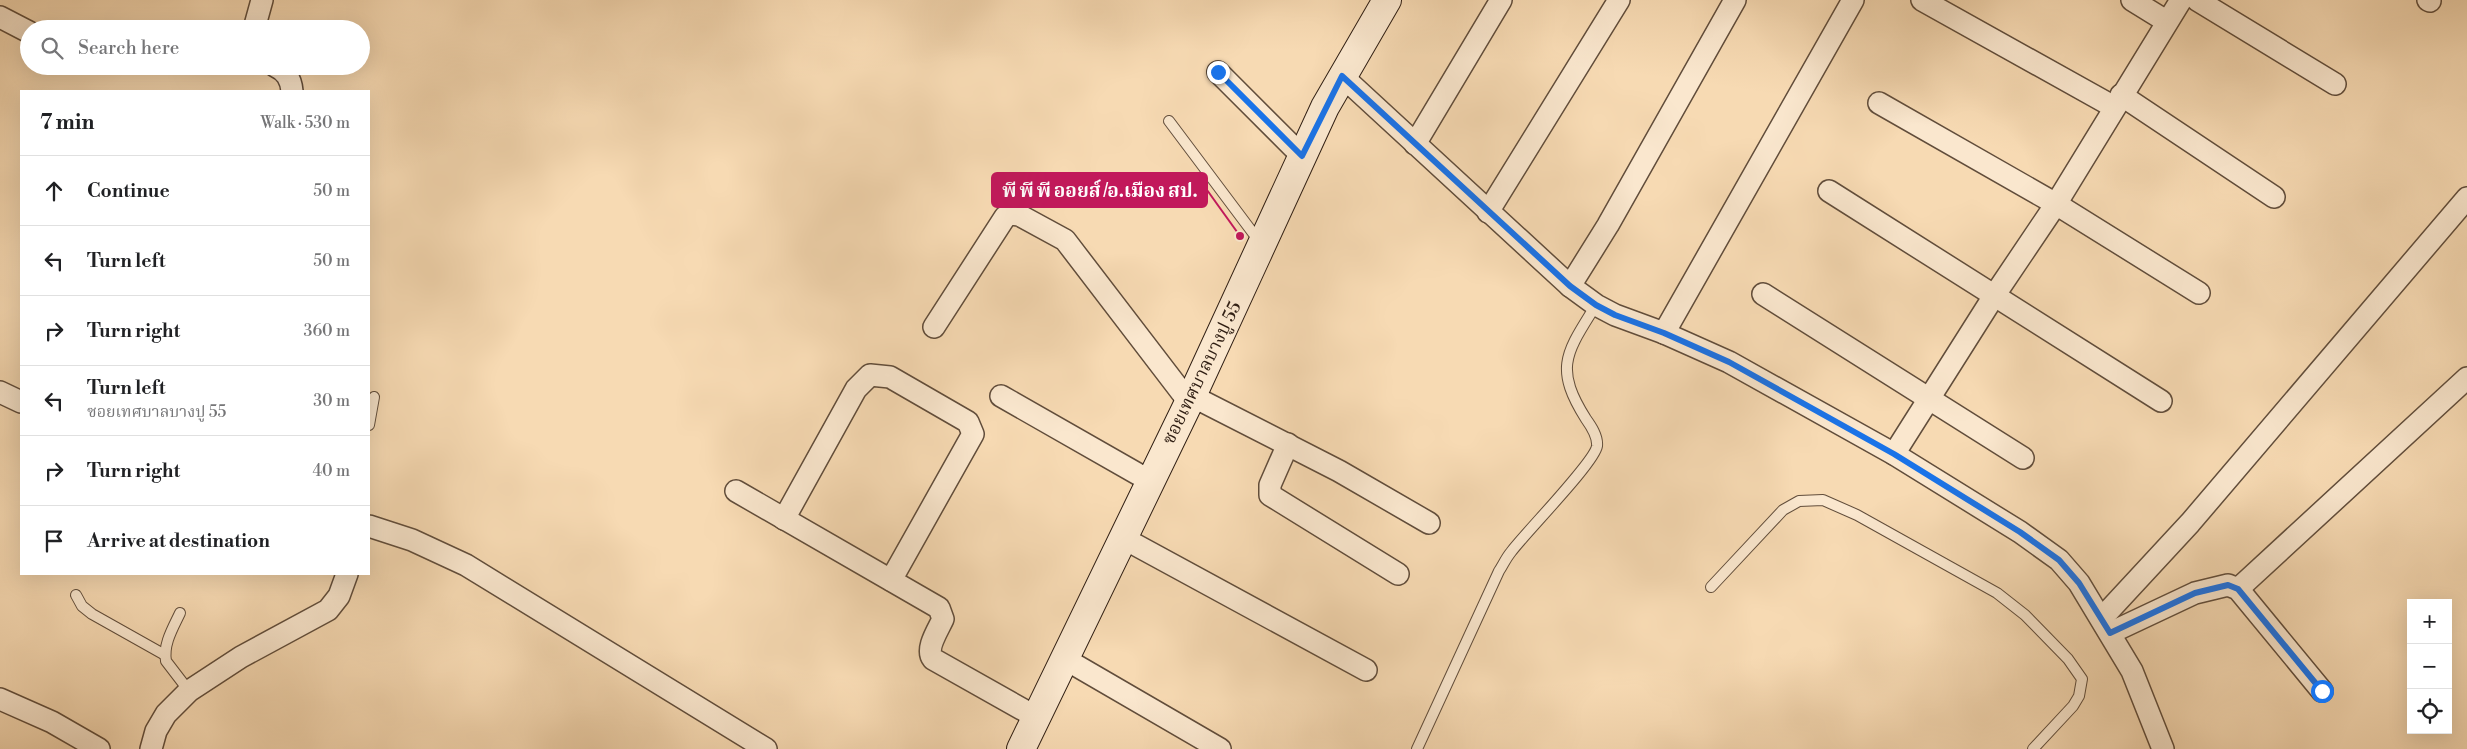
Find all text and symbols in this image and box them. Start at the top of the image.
search box [20,20,370,75]
icon: search [38,34,66,62]
text: Search here [78,36,179,60]
route end [1207,61,1230,84]
text: 7 min [40,110,94,136]
text: Walk · 530 m [261,113,350,133]
callout: พี พี พี ออยส์ /อ.เมือง สป. [992,173,1207,207]
icon: ahead [40,177,68,205]
text: Continue [87,179,170,203]
text: พี พี พี ออยส์ /อ.เมือง สป. [1002,179,1198,203]
text: 50 m [313,181,350,201]
icon: left [40,247,68,275]
text: Turn left [87,249,166,273]
text: 50 m [313,251,350,271]
street label: ซอยเทศบาลบางปู 55 [1157,297,1247,448]
icon: right [40,317,68,345]
text: Turn right [87,319,180,343]
text: 360 m [304,321,350,341]
text: Turn left [87,376,166,400]
icon: left [40,387,68,415]
text: 30 m [313,391,350,411]
text: ซอยเทศบาลบางปู 55 [87,402,226,422]
icon: right [40,457,68,485]
text: Turn right [87,459,180,483]
text: 40 m [313,461,350,481]
icon: arrive [40,527,68,555]
text: Arrive at destination [87,529,270,553]
map controls [2407,599,2452,734]
button: + [2407,599,2452,644]
button: − [2407,644,2452,689]
route start [2311,680,2334,703]
button: locate [2407,689,2452,734]

